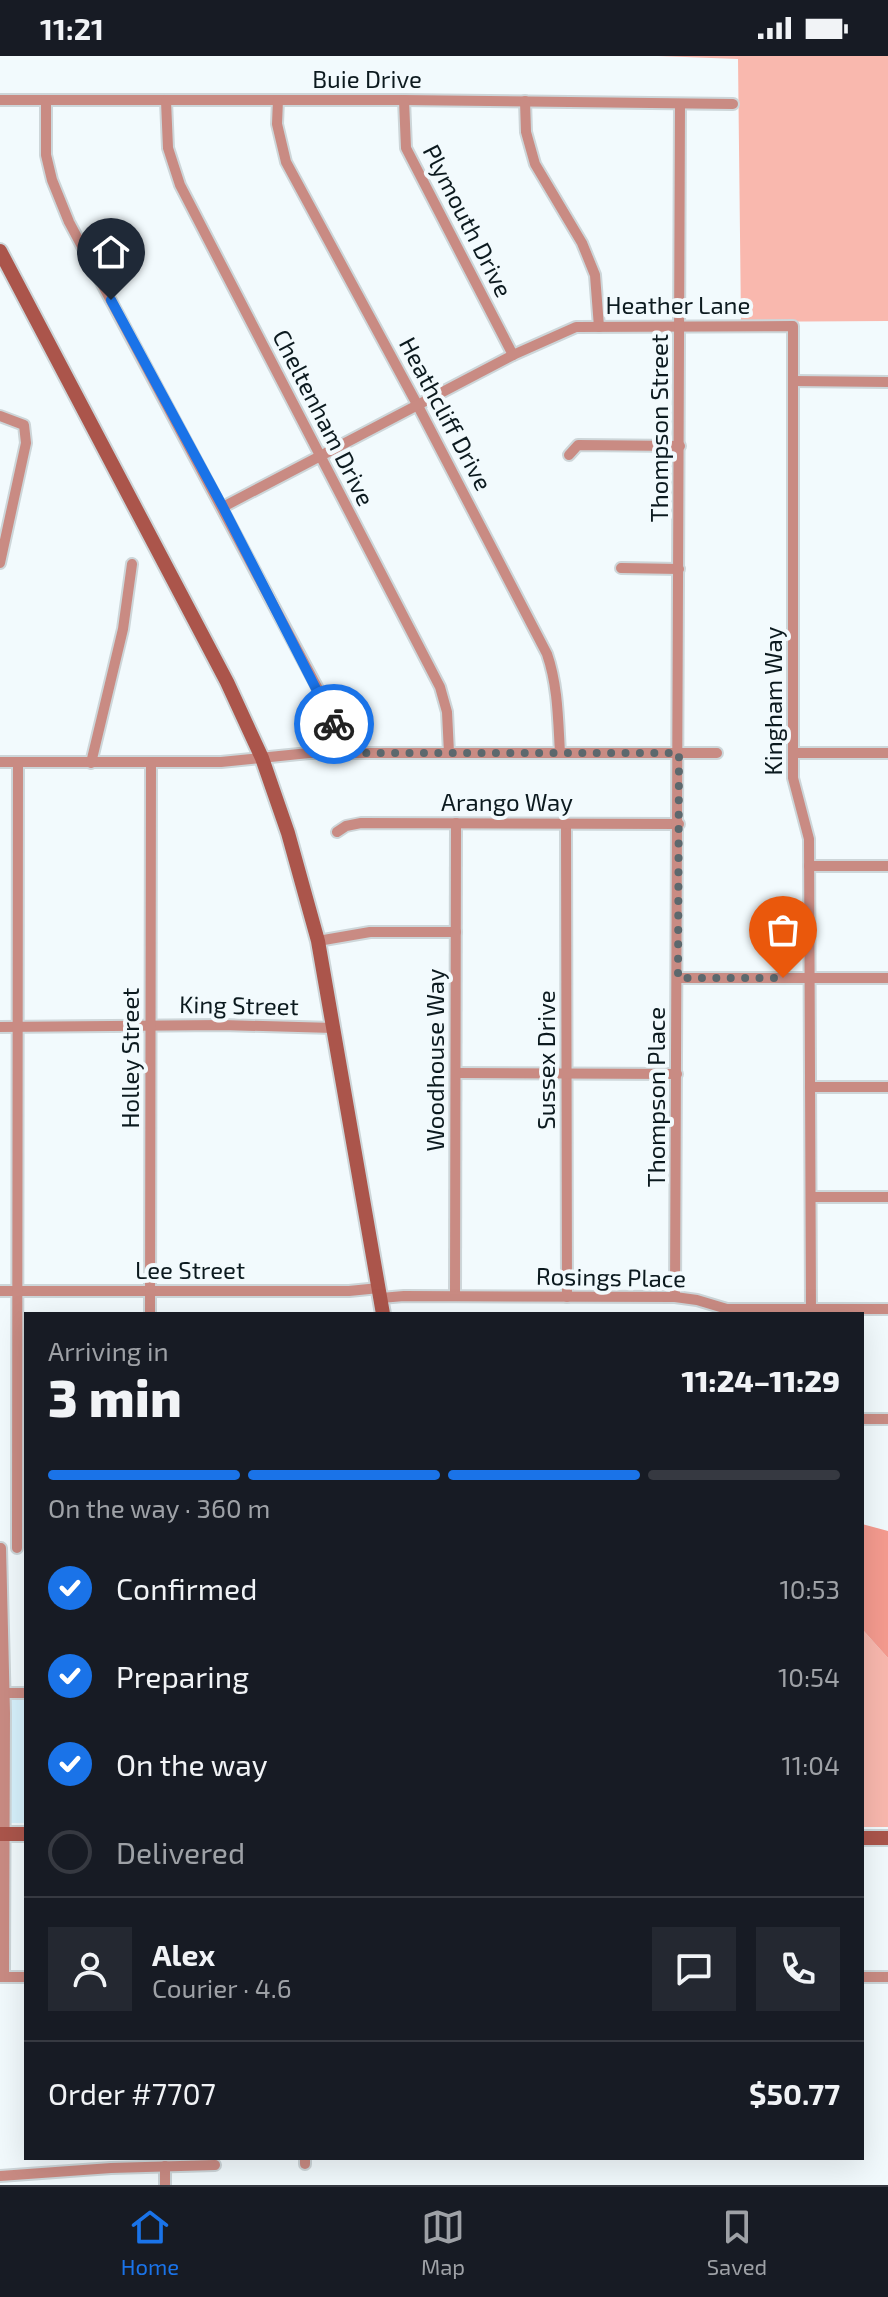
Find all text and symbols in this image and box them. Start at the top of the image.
text: 11:21 [40,10,104,46]
street label: Buie Drive [312,64,422,93]
street label: Plymouth Drive [417,139,519,301]
pin [77,218,145,300]
icon: home [89,230,133,274]
street label: Heather Lane [606,290,750,319]
street label: Cheltenham Drive [267,324,381,510]
street label: Heathcliff Drive [394,332,499,495]
street label: Thompson Street [644,334,673,522]
street label: Kingham Way [758,626,787,776]
courier [294,684,374,764]
icon: bike [312,702,356,746]
street label: Arango Way [441,787,573,816]
pin [749,896,817,978]
icon: bag [761,908,805,952]
street label: Woodhouse Way [420,968,449,1152]
street label: Holley Street [115,988,144,1128]
street label: King Street [179,989,299,1020]
street label: Sussex Drive [531,990,560,1130]
street label: Thompson Place [641,1007,670,1187]
street label: Lee Street [135,1255,245,1284]
street label: Rosings Place [536,1261,686,1292]
text: Arriving in [48,1335,169,1366]
text: 11:24–11:29 [682,1362,840,1398]
text: 3 min [48,1365,182,1427]
text: On the way · 360 m [48,1492,270,1523]
icon: check [48,1566,92,1610]
text: Confirmed [116,1570,257,1606]
text: 10:53 [779,1573,840,1604]
icon: check [48,1654,92,1698]
text: Preparing [116,1658,249,1694]
text: 10:54 [778,1661,840,1692]
icon: check [48,1742,92,1786]
text: On the way [116,1746,268,1782]
text: 11:04 [781,1749,840,1780]
text: Delivered [116,1834,245,1870]
button: person [48,1927,132,2011]
button: chat [652,1927,736,2011]
button: phone [756,1927,840,2011]
text: Alex [152,1936,215,1972]
text: Courier · 4.6 [152,1972,292,2003]
text: Order #7707 [48,2075,216,2111]
text: $50.77 [749,2075,840,2111]
tab: Home [121,2205,179,2279]
tab: Map [421,2205,465,2279]
tab: Saved [707,2205,767,2279]

